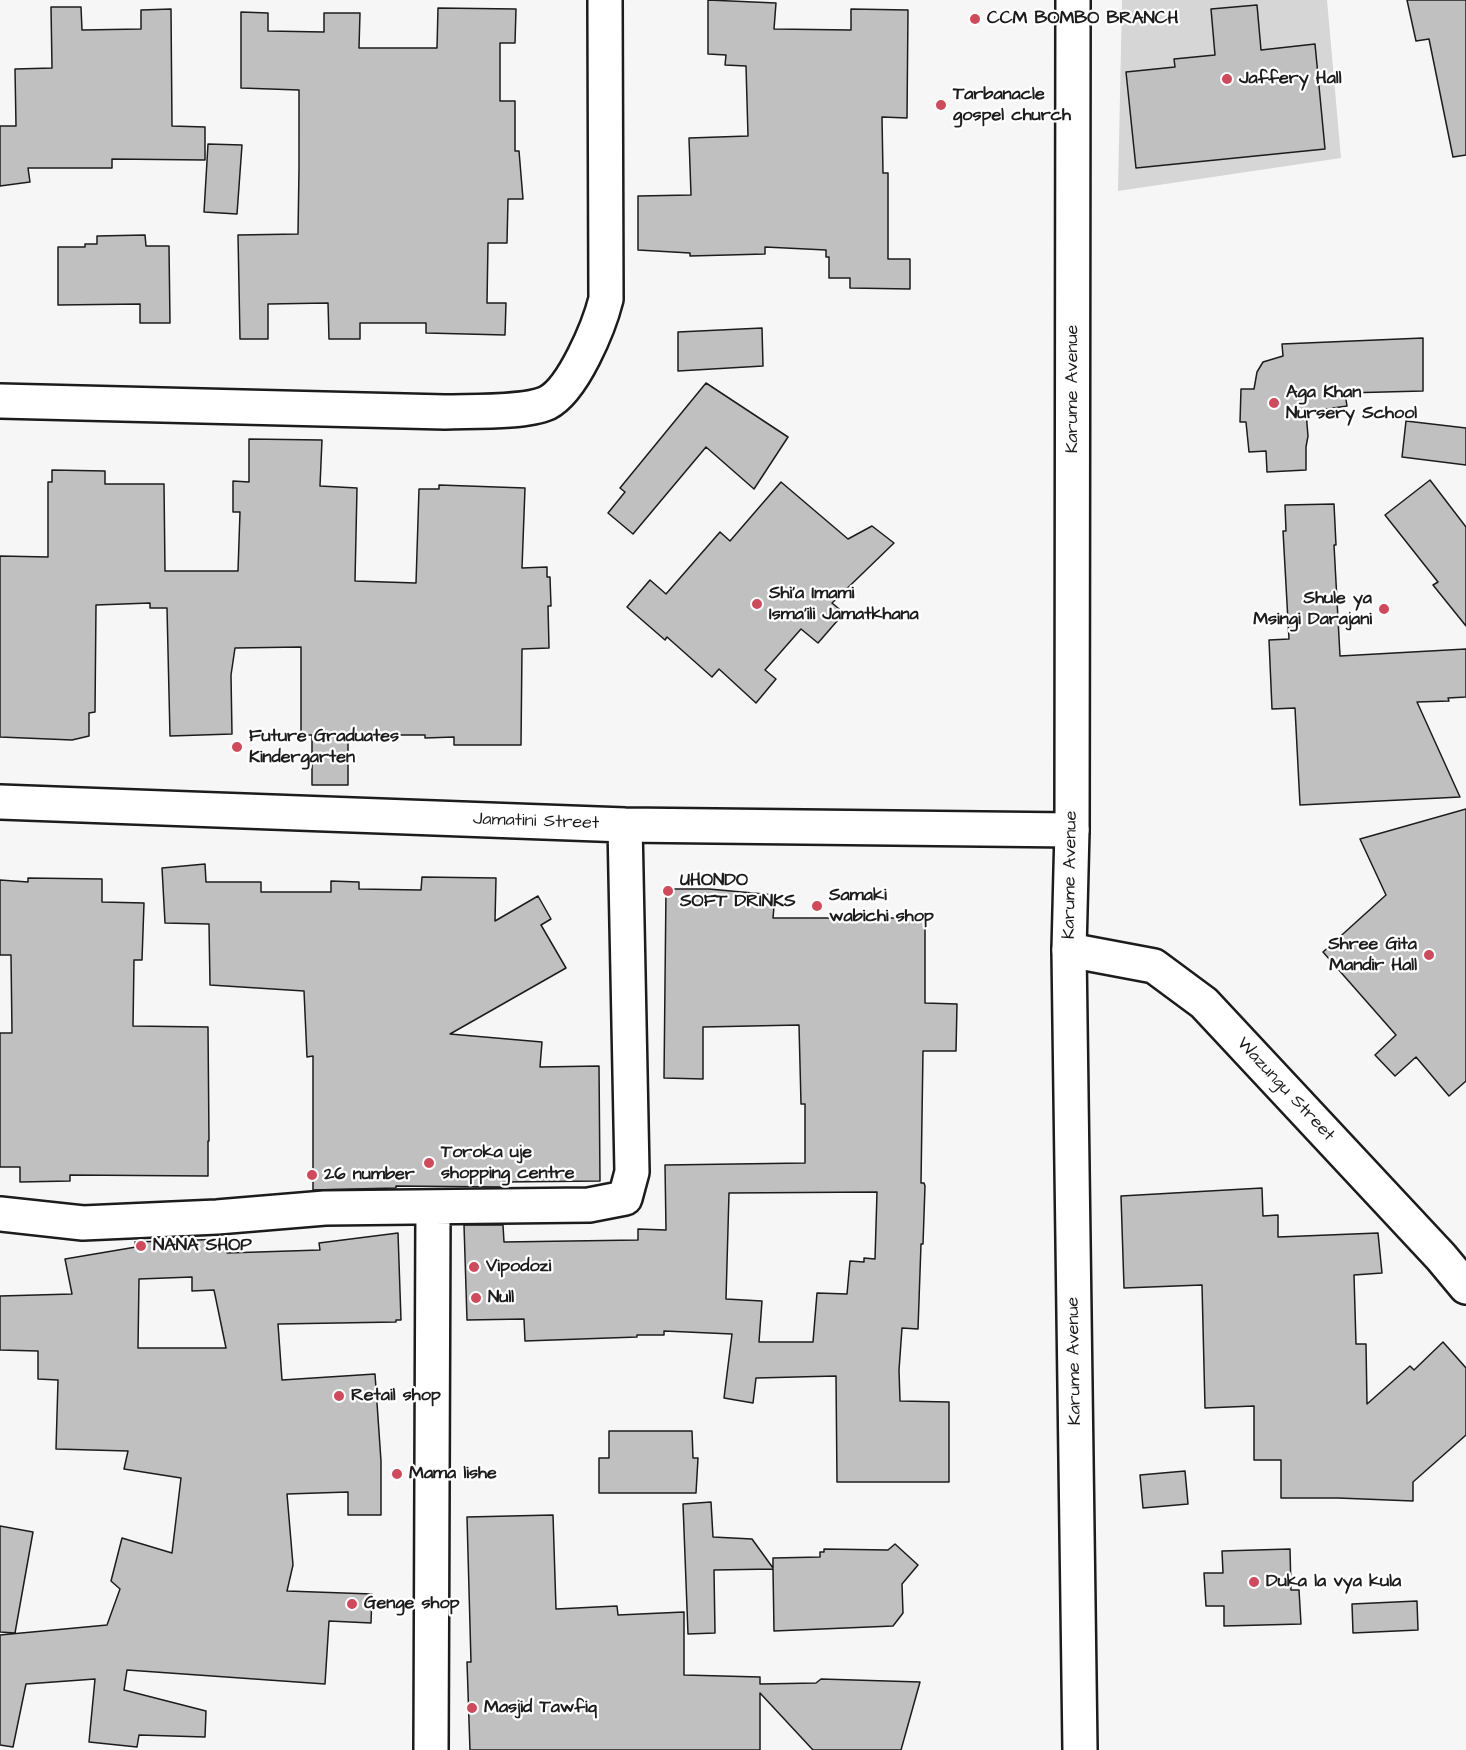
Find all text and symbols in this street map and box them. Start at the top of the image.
place label: CCM BOMBO BRANCH [987,8,1178,30]
marker: CCM BOMBO BRANCH [968,12,982,26]
place label: Jaffery Hall [1239,68,1342,90]
marker: Jaffery Hall [1220,72,1234,86]
place label: Tarbanacle gospel church [953,84,1071,127]
marker: Tarbanacle gospel church [934,98,948,112]
street label: Karume Avenue [1062,325,1084,453]
place label: Aga Khan Nursery School [1286,382,1417,424]
marker: Aga Khan Nursery School [1267,396,1281,410]
place label: Shi'a Imami Isma'ili Jamatkhana [769,583,919,626]
place label: Shule ya Msingi Darajani [1253,588,1372,630]
marker: Shi'a Imami Isma'ili Jamatkhana [750,597,764,611]
marker: Shule ya Msingi Darajani [1377,602,1391,616]
place label: Future Graduates Kindergarten [249,726,399,768]
marker: Future Graduates Kindergarten [230,740,244,754]
street label: Jamatini Street [473,809,599,835]
street label: Karume Avenue [1059,811,1083,939]
place label: UHONDO SOFT DRINKS [680,870,795,912]
marker: UHONDO SOFT DRINKS [661,884,675,898]
place label: Samaki wabichi shop [829,885,934,928]
marker: Samaki wabichi shop [810,899,824,913]
place label: Shree Gita Mandir Hall [1328,934,1417,976]
marker: Shree Gita Mandir Hall [1422,948,1436,962]
street label: Wazungu Street [1231,1034,1339,1146]
place label: Toroka uje shopping centre [441,1142,574,1184]
marker: Toroka uje shopping centre [422,1156,436,1170]
place label: 26 number [324,1164,415,1186]
marker: 26 number [305,1168,319,1182]
place label: NANA SHOP [153,1235,252,1257]
marker: NANA SHOP [134,1239,148,1253]
place label: Vipodozi [486,1256,551,1278]
marker: Vipodozi [467,1260,481,1274]
place label: Null [488,1287,514,1309]
marker: Null [469,1291,483,1305]
street label: Karume Avenue [1063,1297,1087,1425]
place label: Retail shop [351,1385,441,1407]
marker: Retail shop [332,1389,346,1403]
place label: Mama lishe [409,1463,497,1485]
marker: Mama lishe [390,1467,404,1481]
place label: Duka la vya kula [1266,1571,1401,1593]
marker: Duka la vya kula [1247,1575,1261,1589]
place label: Genge shop [364,1593,460,1615]
marker: Genge shop [345,1597,359,1611]
place label: Masjid Tawfiq [484,1697,597,1719]
marker: Masjid Tawfiq [465,1701,479,1715]

